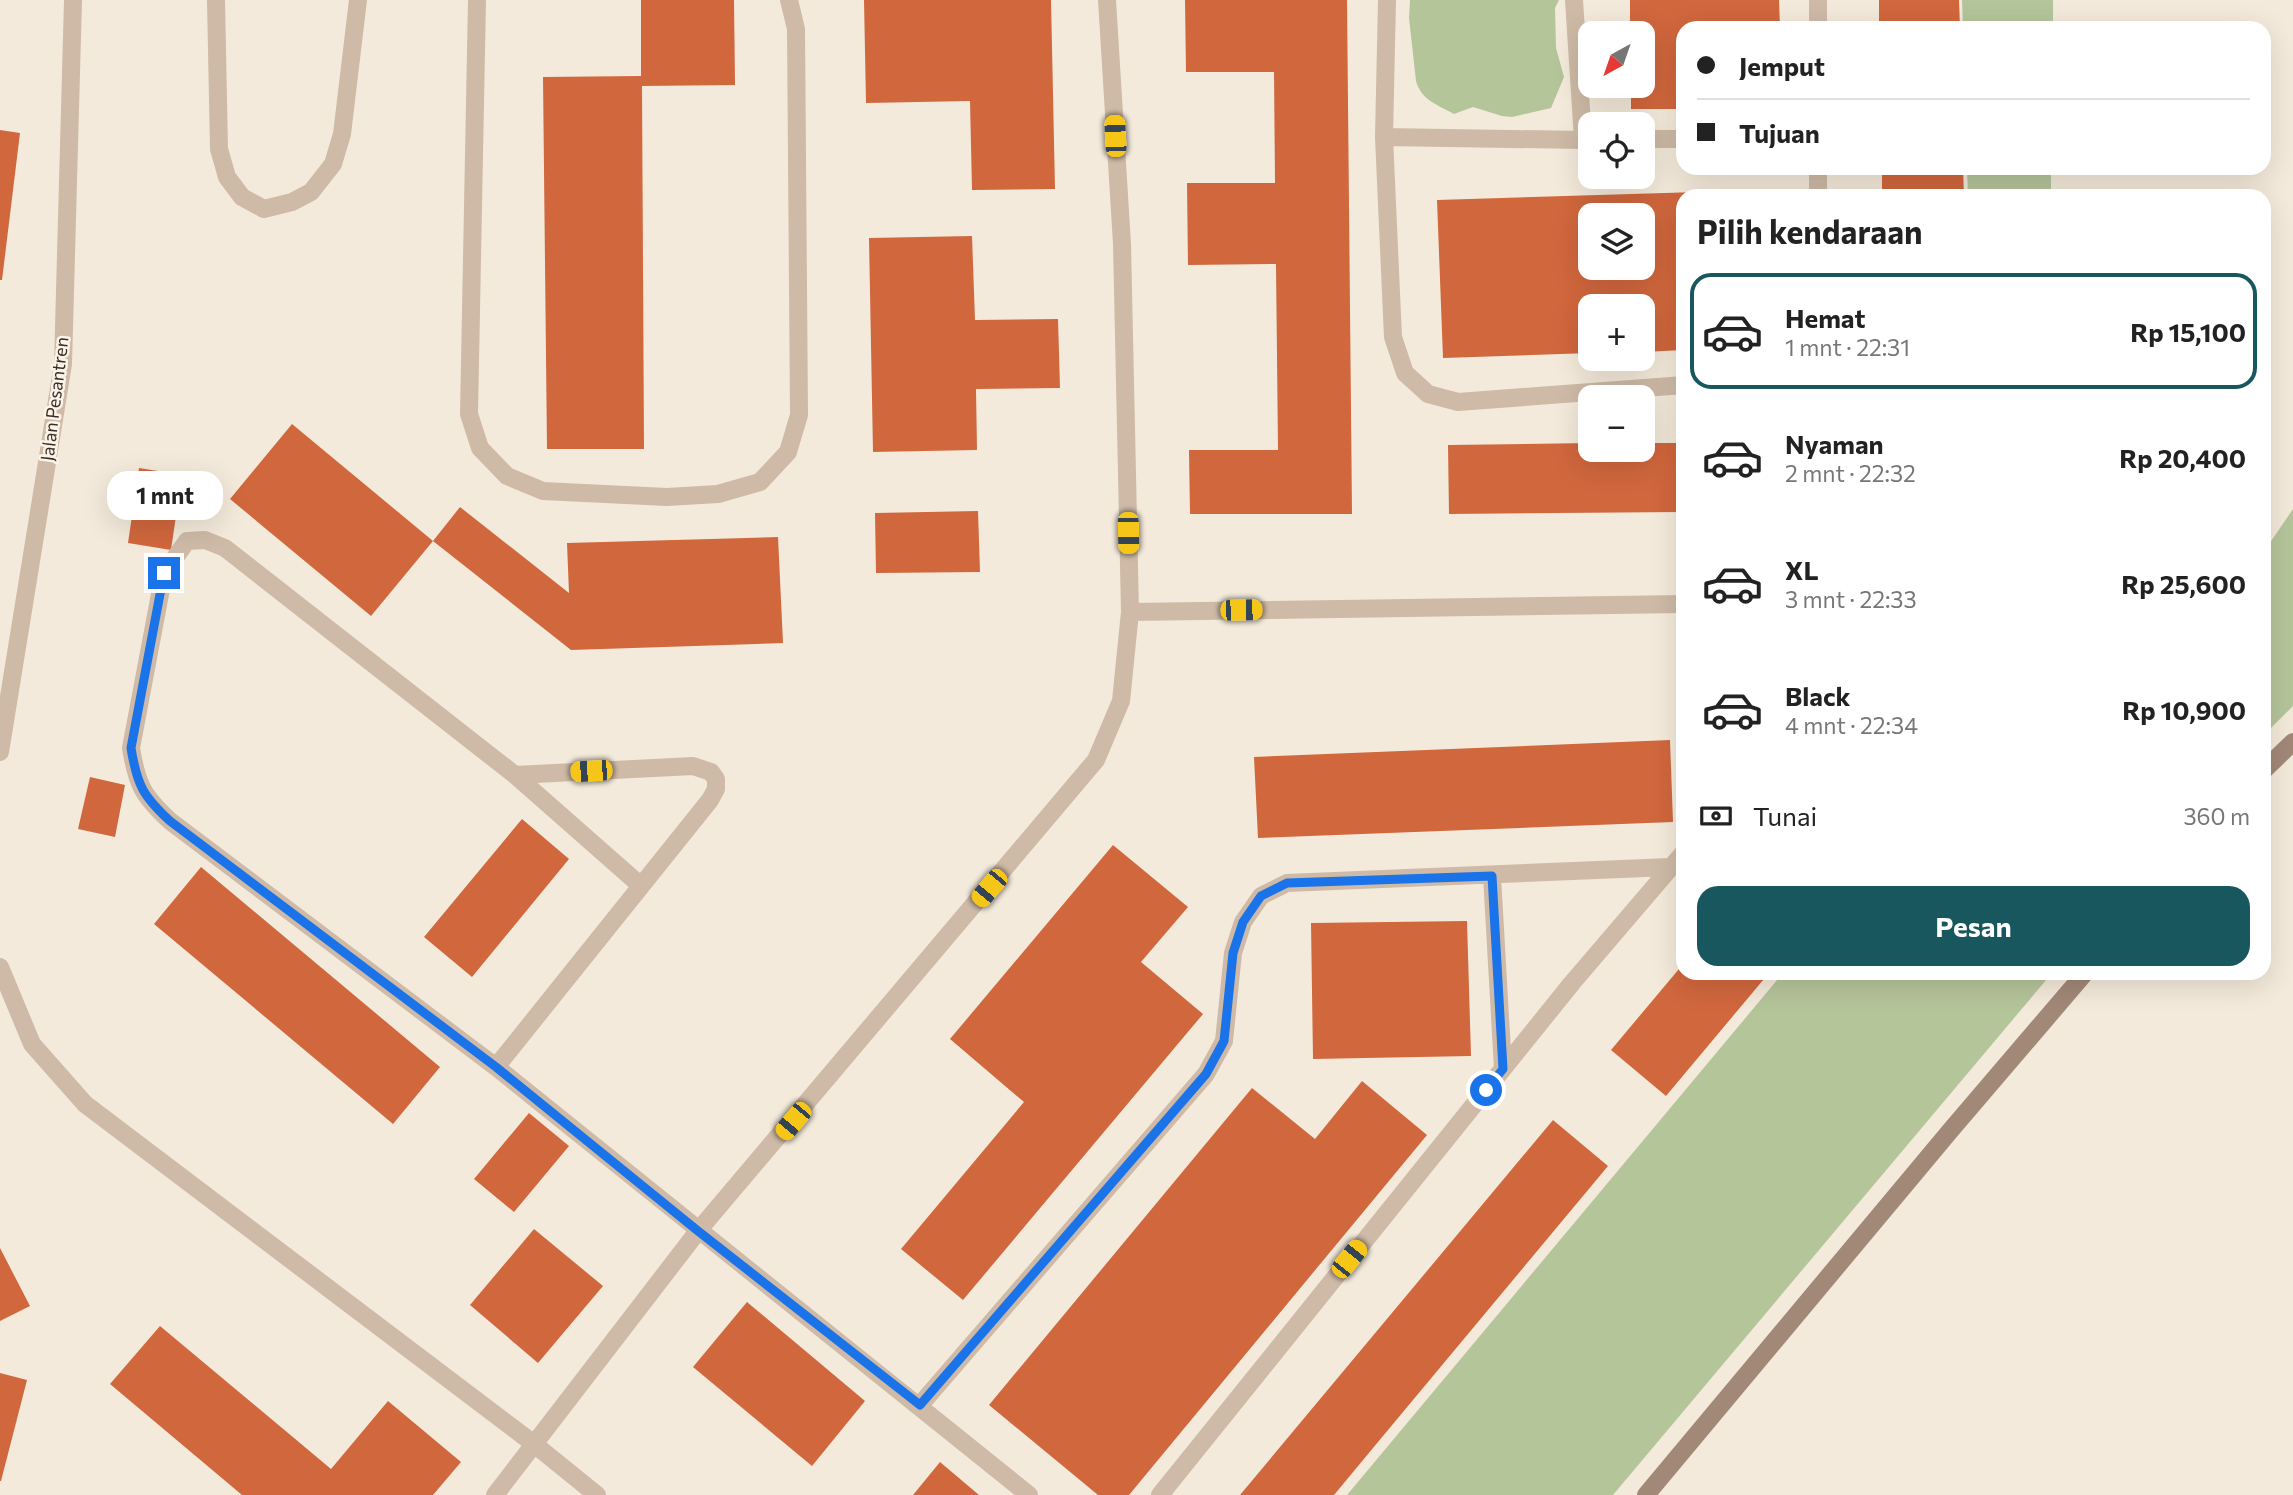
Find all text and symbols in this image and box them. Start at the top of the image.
north arrow [1578,21,1656,98]
map controls [1578,21,1655,462]
text: Jemput [1739,50,1825,81]
button: locate [1578,112,1655,189]
car [1104,114,1127,158]
text: Tujuan [1739,117,1820,148]
button: layers [1578,203,1655,280]
text: Pilih kendaraan [1697,211,1923,251]
button: + [1578,294,1655,371]
icon: car [1701,300,1764,363]
text: Hemat [1785,302,1866,333]
text: Rp 15,100 [2130,316,2246,347]
text: 1 mnt · 22:31 [1785,333,1910,361]
street label: Jalan Pesantren [35,336,73,462]
button: − [1578,385,1655,462]
icon: car [1701,426,1764,489]
text: Nyaman [1785,428,1884,459]
text: Rp 20,400 [2119,442,2246,473]
text: 2 mnt · 22:32 [1785,459,1916,487]
callout: 1 mnt [106,472,222,520]
text: 1 mnt [136,481,194,509]
car [1118,512,1139,554]
icon: car [1701,552,1764,615]
text: XL [1785,554,1819,585]
route end [148,557,180,589]
text: Rp 25,600 [2121,568,2246,599]
text: 3 mnt · 22:33 [1785,585,1917,613]
car [1220,599,1263,621]
icon: car [1701,678,1764,741]
text: Black [1785,680,1851,711]
text: Rp 10,900 [2122,694,2246,725]
text: 4 mnt · 22:34 [1785,711,1918,739]
car [570,759,613,783]
icon: cash [1697,797,1735,835]
text: Tunai [1753,800,1817,831]
text: 360 m [2183,802,2250,830]
car [968,865,1011,911]
button: Pesan [1697,886,2250,966]
route start [1470,1074,1502,1106]
car [772,1098,815,1144]
car [1328,1236,1371,1282]

